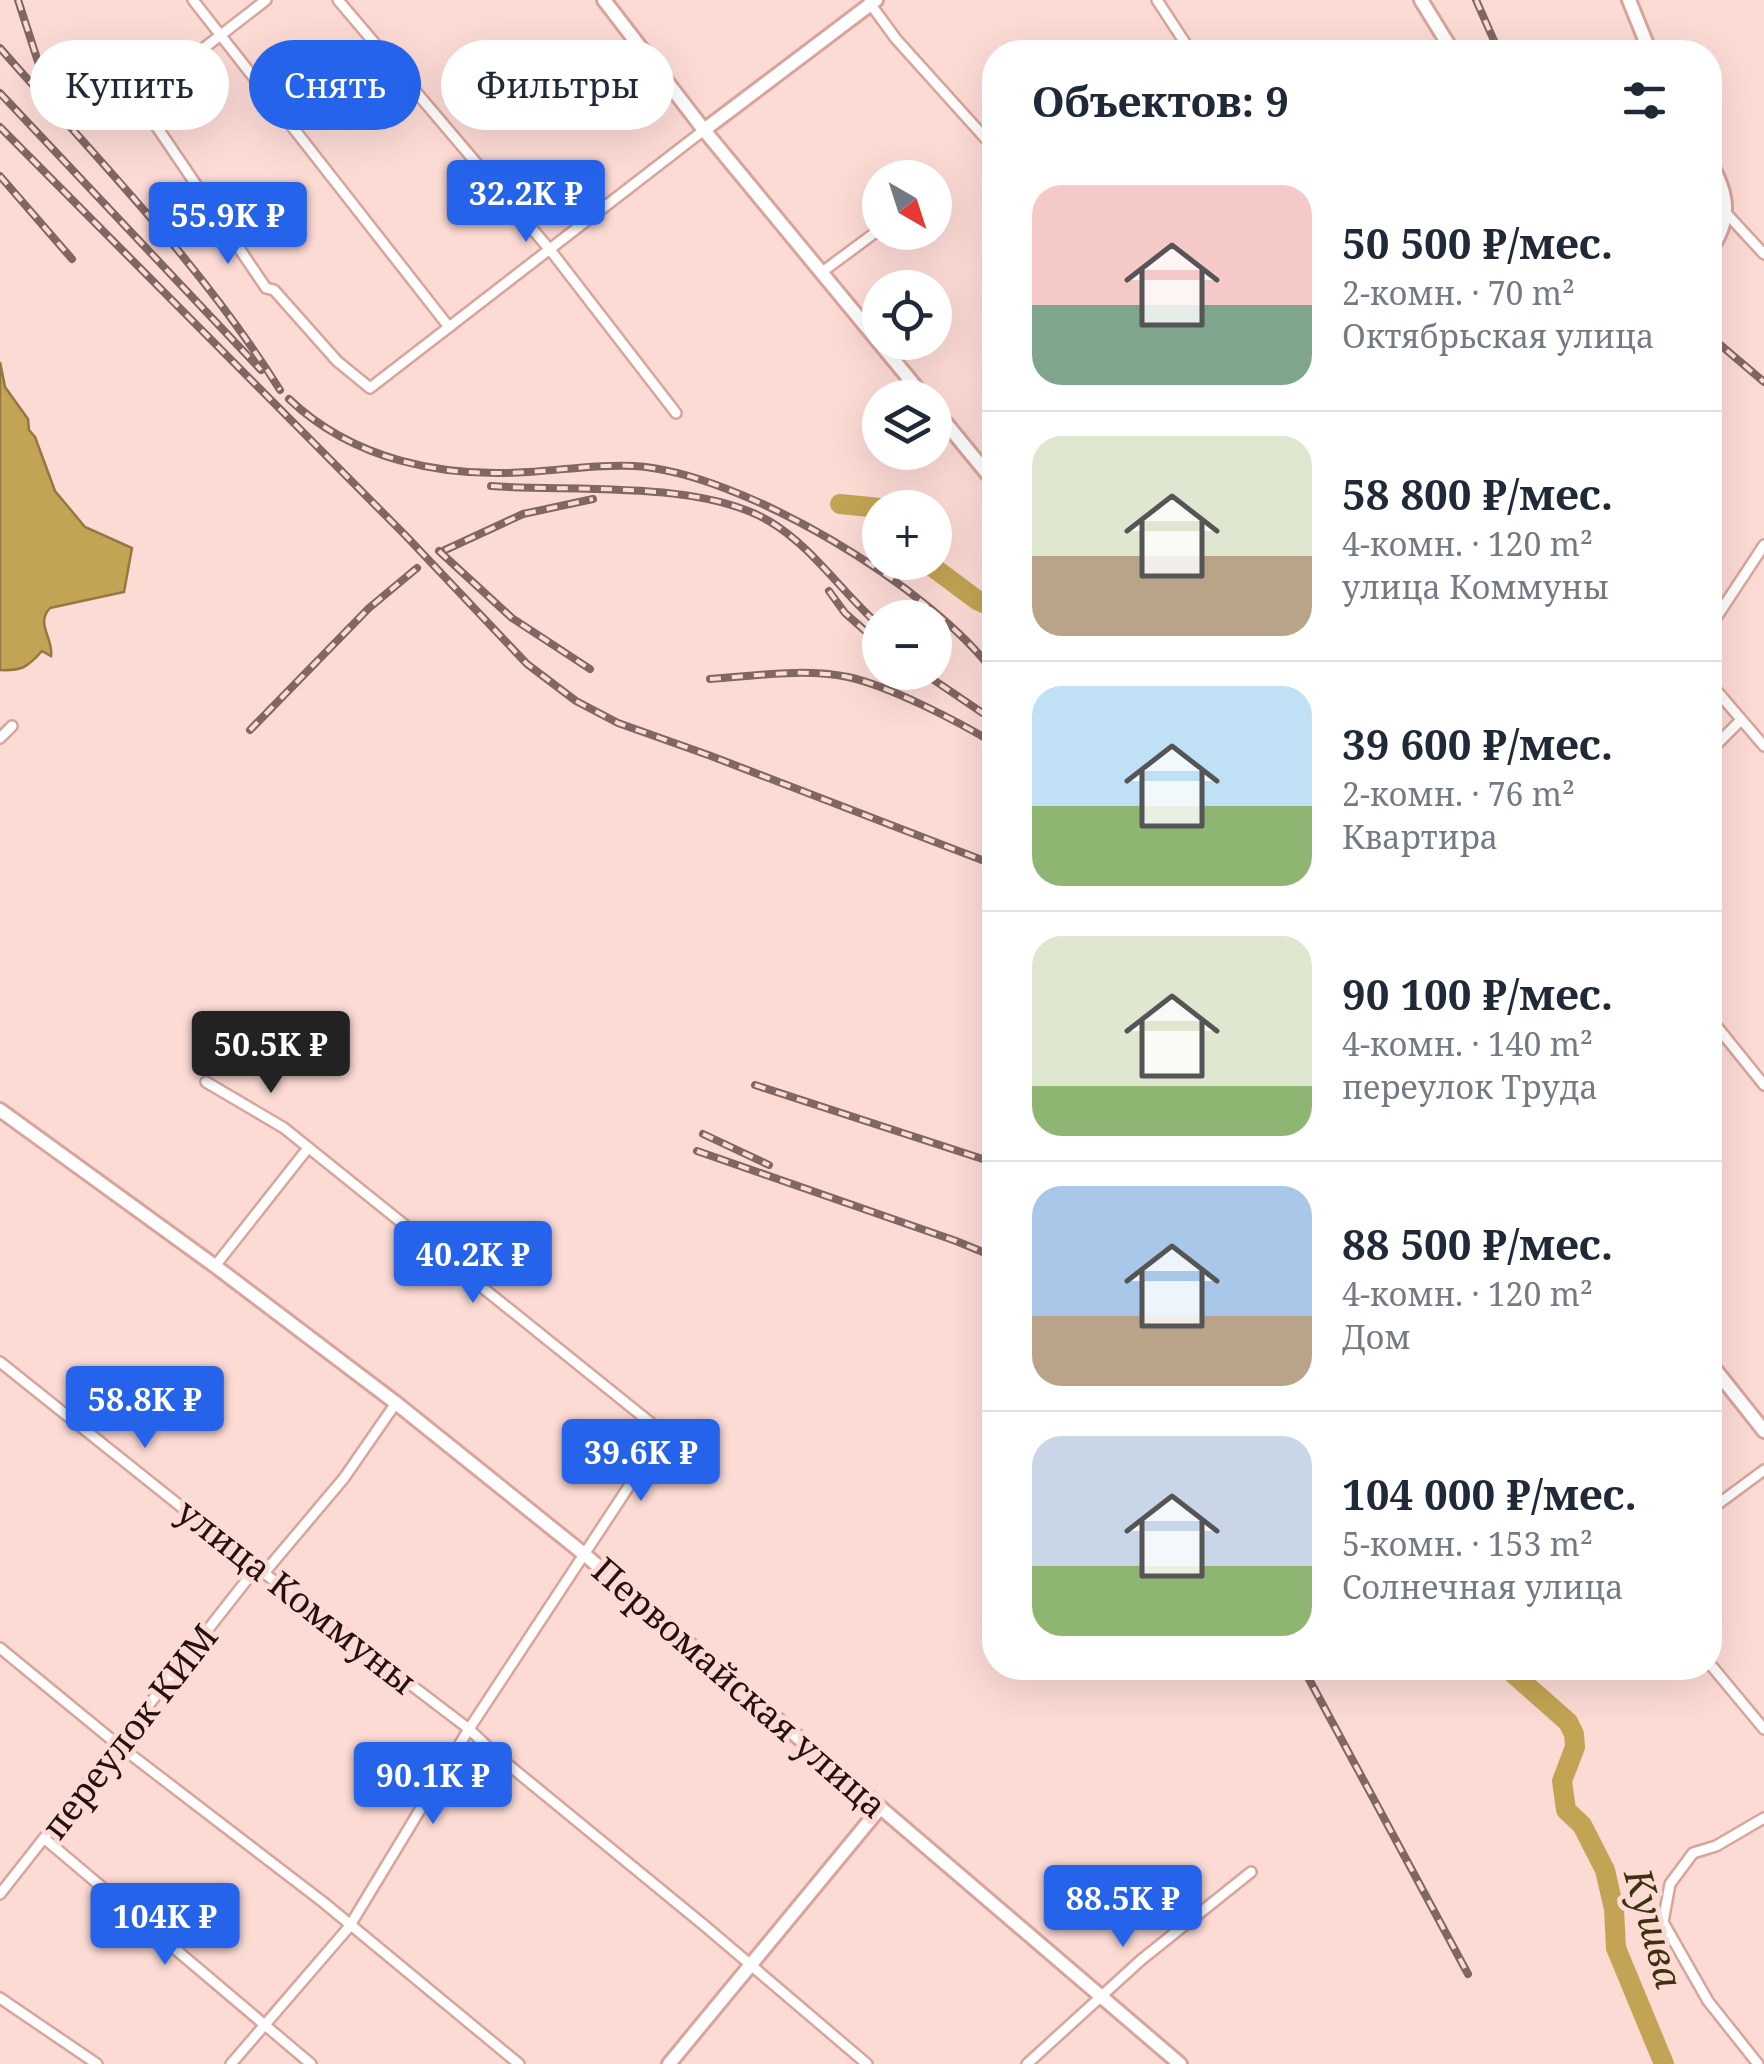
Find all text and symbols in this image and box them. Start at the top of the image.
chip: Купить [30,40,229,130]
chip: Снять [249,40,421,130]
chip: Фильтры [441,40,674,130]
text: Объектов: 9 [1032,72,1289,129]
icon: filters [1617,73,1672,128]
pin: 32.2K ₽ [434,160,618,245]
north arrow [862,160,952,250]
map controls [862,160,952,690]
text: 32.2K ₽ [469,171,583,214]
pin: 55.9K ₽ [136,182,320,267]
text: 55.9K ₽ [171,193,285,236]
text: 50 500 ₽/мес. [1342,214,1613,271]
icon: home [1112,225,1232,345]
button: locate [862,270,952,360]
text: 2-комн. · 70 m² [1342,271,1575,314]
text: Октябрьская улица [1342,314,1654,357]
button: layers [862,380,952,470]
text: 58 800 ₽/мес. [1342,465,1613,522]
icon: home [1112,476,1232,596]
button: + [862,490,952,580]
text: 4-комн. · 120 m² [1342,522,1593,565]
text: улица Коммуны [1342,565,1609,608]
button: − [862,600,952,690]
text: 39 600 ₽/мес. [1342,715,1613,772]
icon: home [1112,726,1232,846]
text: 2-комн. · 76 m² [1342,772,1575,815]
text: Квартира [1342,815,1498,858]
text: 90 100 ₽/мес. [1342,965,1613,1022]
icon: home [1112,976,1232,1096]
pin: 50.5K ₽ [179,1011,363,1096]
text: 50.5K ₽ [214,1022,328,1065]
text: 4-комн. · 140 m² [1342,1022,1593,1065]
text: переулок Труда [1342,1065,1598,1108]
text: 88 500 ₽/мес. [1342,1215,1613,1272]
pin: 40.2K ₽ [381,1221,565,1306]
icon: home [1112,1226,1232,1346]
text: 40.2K ₽ [416,1232,530,1275]
text: 4-комн. · 120 m² [1342,1272,1593,1315]
text: Дом [1342,1315,1411,1358]
pin: 58.8K ₽ [53,1366,237,1451]
text: 58.8K ₽ [88,1377,202,1420]
pin: 39.6K ₽ [549,1419,733,1504]
text: 39.6K ₽ [584,1430,698,1473]
text: 104 000 ₽/мес. [1342,1465,1637,1522]
icon: home [1112,1476,1232,1596]
street label: улица Коммуны [168,1488,426,1704]
text: 5-комн. · 153 m² [1342,1522,1593,1565]
street label: Первомайская улица [583,1546,897,1828]
text: Солнечная улица [1342,1565,1624,1608]
street label: переулок КИМ [30,1614,228,1848]
pin: 90.1K ₽ [341,1742,525,1827]
text: 90.1K ₽ [376,1753,490,1796]
water label: Кушва [1613,1861,1697,1994]
pin: 88.5K ₽ [1031,1865,1215,1950]
text: 88.5K ₽ [1066,1876,1180,1919]
pin: 104K ₽ [84,1883,246,1968]
text: 104K ₽ [113,1894,217,1937]

